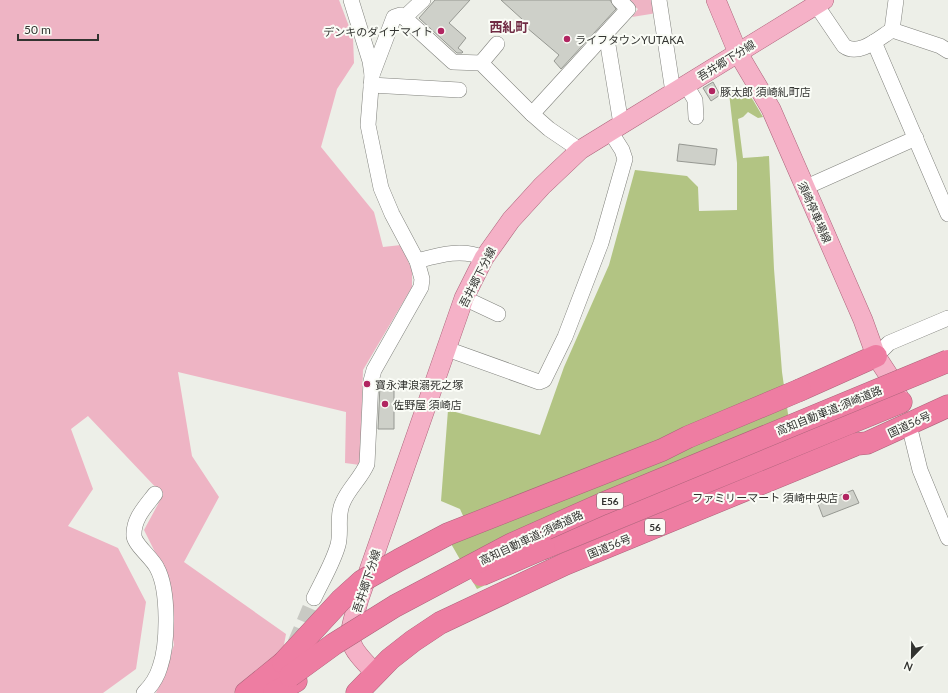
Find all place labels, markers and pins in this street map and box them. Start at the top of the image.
place label: デンキのダイナマイト [323,25,433,38]
marker: デンキのダイナマイト [436,26,446,36]
place label: ライフタウンYUTAKA [575,33,684,46]
marker: ライフタウンYUTAKA [562,34,572,44]
place label: 豚太郎 須崎糺町店 [720,85,811,98]
marker: 豚太郎 須崎糺町店 [707,86,717,96]
place label: 寶永津浪溺死之塚 [375,378,463,391]
marker: 寶永津浪溺死之塚 [362,379,372,389]
place label: 佐野屋 須崎店 [393,398,462,411]
marker: 佐野屋 須崎店 [380,399,390,409]
place label: ファミリーマート 須崎中央店 [692,491,838,504]
marker: ファミリーマート 須崎中央店 [841,492,851,502]

